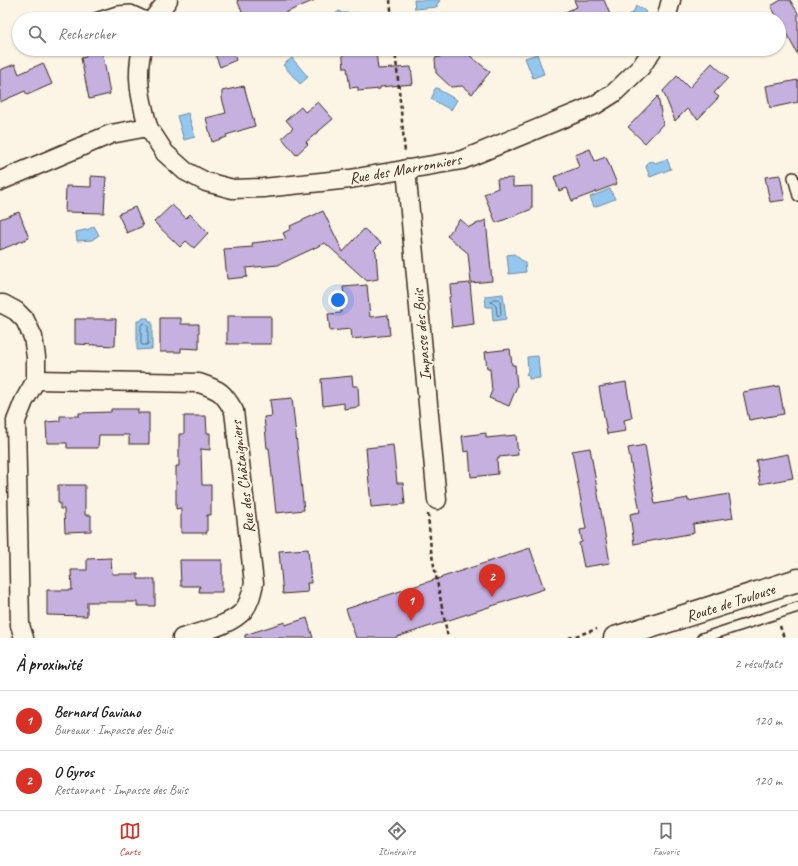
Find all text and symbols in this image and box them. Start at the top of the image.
search box [12,12,786,56]
icon: search [26,23,48,45]
text: Rechercher [58,25,116,44]
street label: Rue des Marronniers [348,149,464,189]
street label: Impasse des Buis [408,287,436,382]
your location [328,290,348,310]
street label: Rue des Châtaigniers [226,418,260,534]
pin: 2 [479,564,505,597]
street label: Route de Toulouse [683,579,779,627]
pin: 1 [398,588,424,621]
text: À proximité [16,654,81,675]
text: 2 résultats [734,656,782,672]
text: Bernard Gaviano [54,703,140,722]
text: 1 [26,713,32,729]
text: 120 m [754,713,782,729]
text: Bureaux · Impasse des Buis [54,722,172,738]
text: O Gyros [54,763,94,782]
text: 2 [26,773,32,789]
text: 120 m [754,773,782,789]
text: Restaurant · Impasse des Buis [54,782,188,798]
tab: Carte [119,820,141,858]
tab: Itinéraire [378,820,415,858]
tab: Favoris [653,820,679,858]

